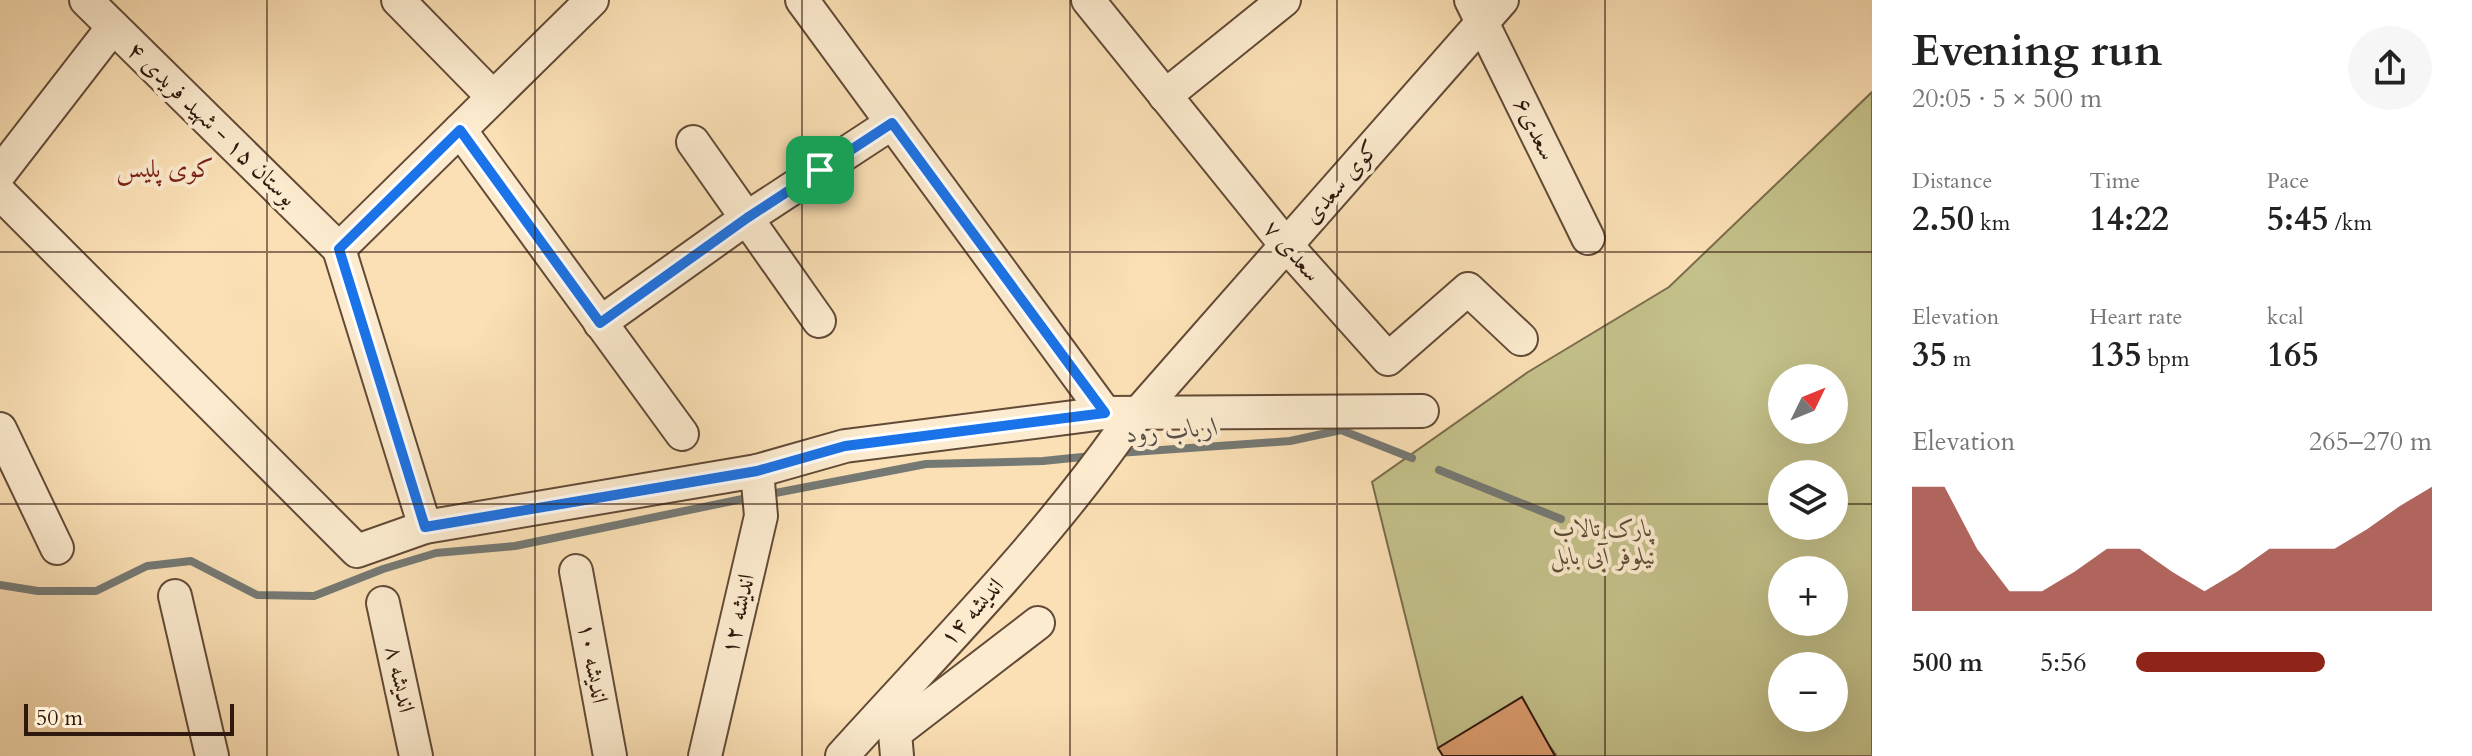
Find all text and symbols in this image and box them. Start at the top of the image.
text: Evening run [1912,21,2162,81]
button: share [2348,26,2432,110]
street label: بوستان ۱۵ - شهید فریدی ۴ [120,34,304,214]
text: 20:05 · 5 × 500 m [1912,81,2102,116]
street label: سعدی۶ [1506,92,1564,166]
street label: کوی سعدی [1295,133,1387,231]
pin [786,136,854,204]
icon: arrive [798,148,842,192]
district label: کوی پلیس [116,151,214,187]
text: Distance [1912,166,1992,196]
text: Time [2089,166,2140,196]
text: Pace [2267,166,2309,196]
text: 2.50 [1912,196,1974,242]
text: 14:22 [2089,196,2169,242]
text: 5:45 [2267,196,2329,242]
text: km [1974,208,2010,238]
text: /km [2329,208,2372,238]
street label: سعدی ۷ [1256,213,1328,289]
text: Elevation [1912,302,1999,332]
text: Heart rate [2089,302,2183,332]
text: kcal [2267,302,2304,332]
text: 35 [1912,332,1947,378]
text: 135 [2089,332,2142,378]
text: 165 [2267,332,2319,378]
text: m [1947,344,1971,374]
text: bpm [2142,344,2190,374]
north arrow [1768,364,1848,444]
map controls [1768,364,1848,732]
water label: ارباب رود [1124,409,1220,451]
text: Elevation [1912,424,2015,459]
text: 265–270 m [2309,424,2432,459]
button: layers [1768,460,1848,540]
park label: پارک تالاب نیلوفر آبی بابل [1550,512,1656,573]
button: + [1768,556,1848,636]
street label: اندیشه ۱۲ [713,571,763,657]
street label: اندیشه ۱۴ [932,571,1012,653]
street label: اندیشه ۱۰ [570,620,616,706]
street label: اندیشه ۸ [377,643,423,715]
text: 500 m [1912,645,1983,680]
text: 5:56 [2040,645,2087,680]
button: − [1768,652,1848,732]
scale bar [24,700,234,736]
text: 50 m [36,703,83,733]

